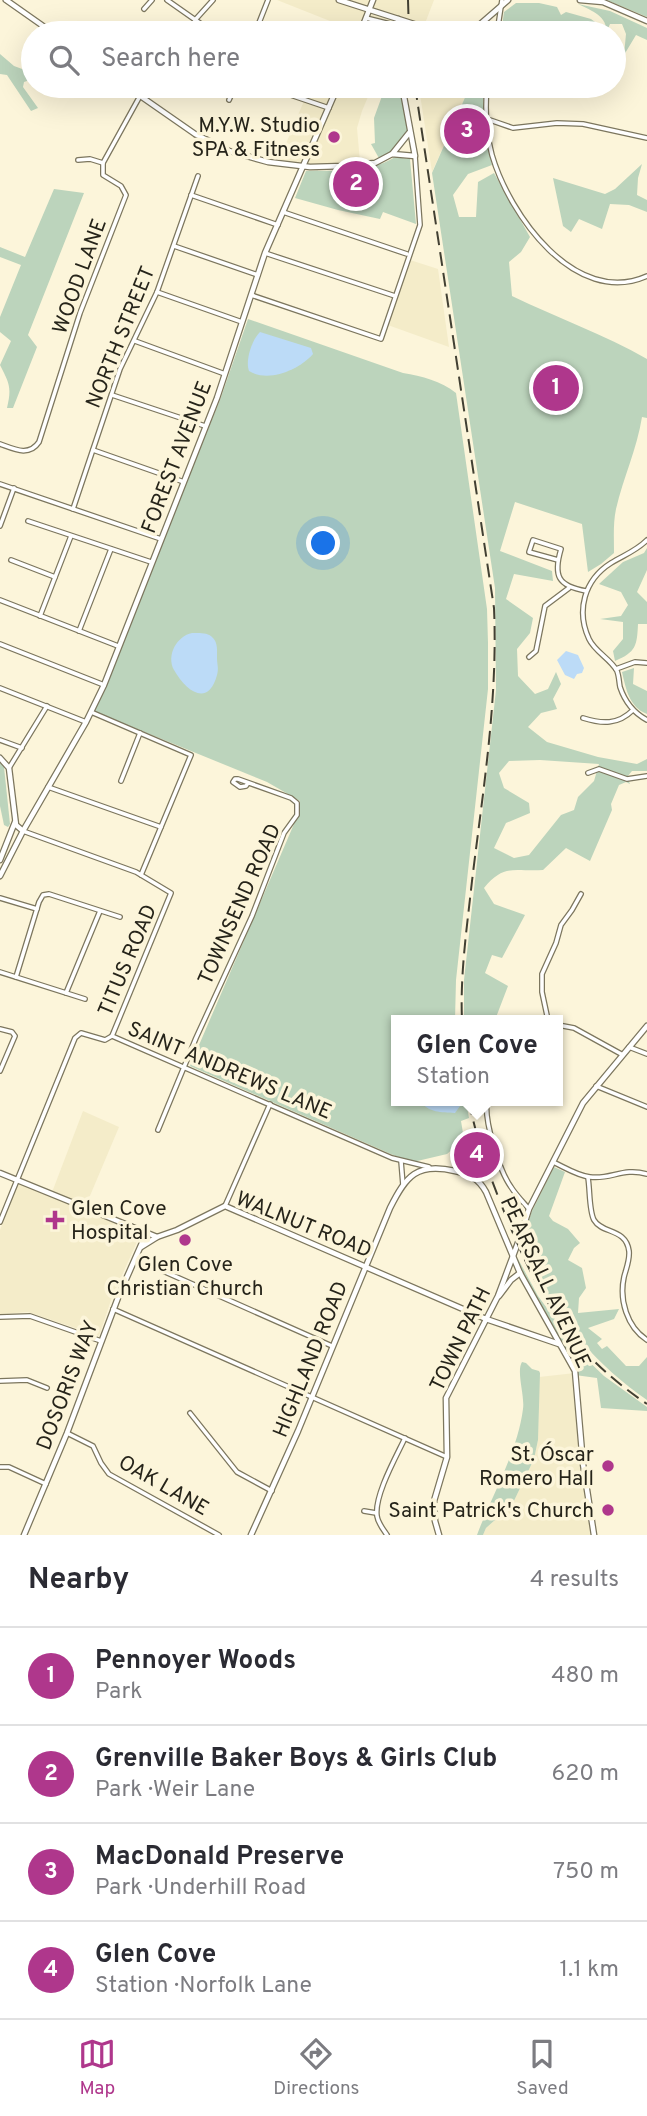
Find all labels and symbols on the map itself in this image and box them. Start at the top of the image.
pin: 3 [444,105,490,157]
place label: M.Y.W. Studio SPA & Fitness [192,113,320,164]
marker: M.Y.W. Studio SPA & Fitness [326,129,342,145]
pin: 2 [333,158,379,210]
street label: WOOD LANE [47,215,114,338]
street label: NORTH STREET [81,263,162,413]
pin: 1 [533,362,579,414]
street label: FOREST AVENUE [136,378,219,538]
your location [306,526,340,560]
street label: TOWNSEND ROAD [193,820,288,990]
street label: TITUS ROAD [93,901,164,1021]
street label: SAINT ANDREWS LANE [123,1016,336,1127]
pin: 4 [454,1129,500,1181]
street label: WALNUT ROAD [231,1186,375,1265]
street label: PEARSALL AVENUE [493,1193,596,1373]
place label: Glen Cove Hospital [71,1196,166,1247]
marker: Glen Cove Hospital [45,1210,65,1230]
marker: Glen Cove Christian Church [177,1232,193,1248]
place label: Glen Cove Christian Church [107,1252,264,1303]
street label: HIGHLAND ROAD [268,1277,355,1442]
street label: TOWN PATH [424,1283,498,1396]
street label: DOSORIS WAY [31,1317,106,1454]
place label: St. Óscar Romero Hall [479,1441,594,1493]
street label: OAK LANE [113,1450,213,1523]
marker: St. Óscar Romero Hall [600,1458,616,1474]
place label: Saint Patrick's Church [388,1498,594,1525]
marker: Saint Patrick's Church [600,1502,616,1518]

